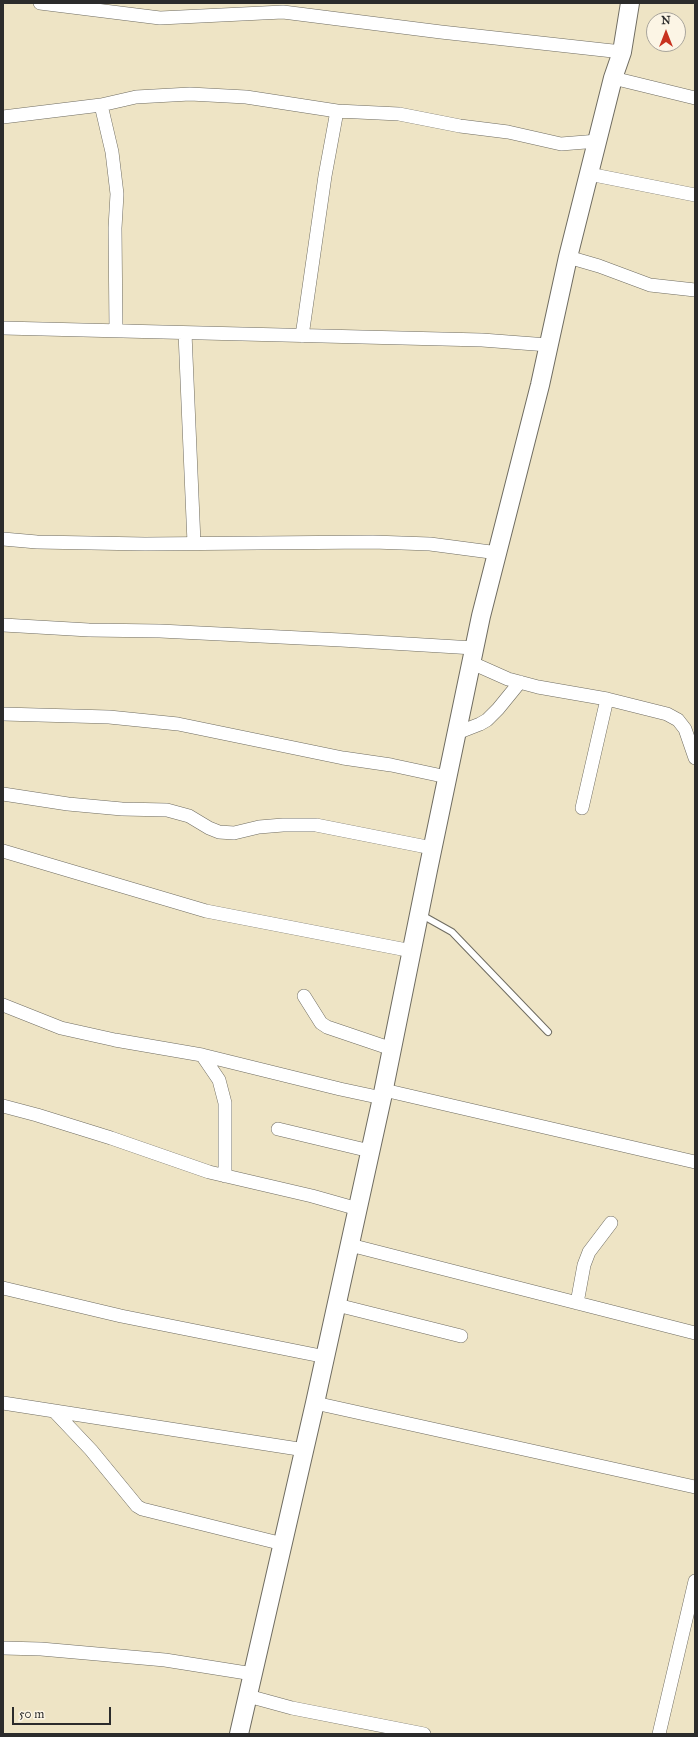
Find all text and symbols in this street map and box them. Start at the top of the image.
north arrow [646,12,686,52]
text: N [661,14,671,27]
scale bar [14,1699,113,1725]
text: 50 m [19,1707,44,1721]

